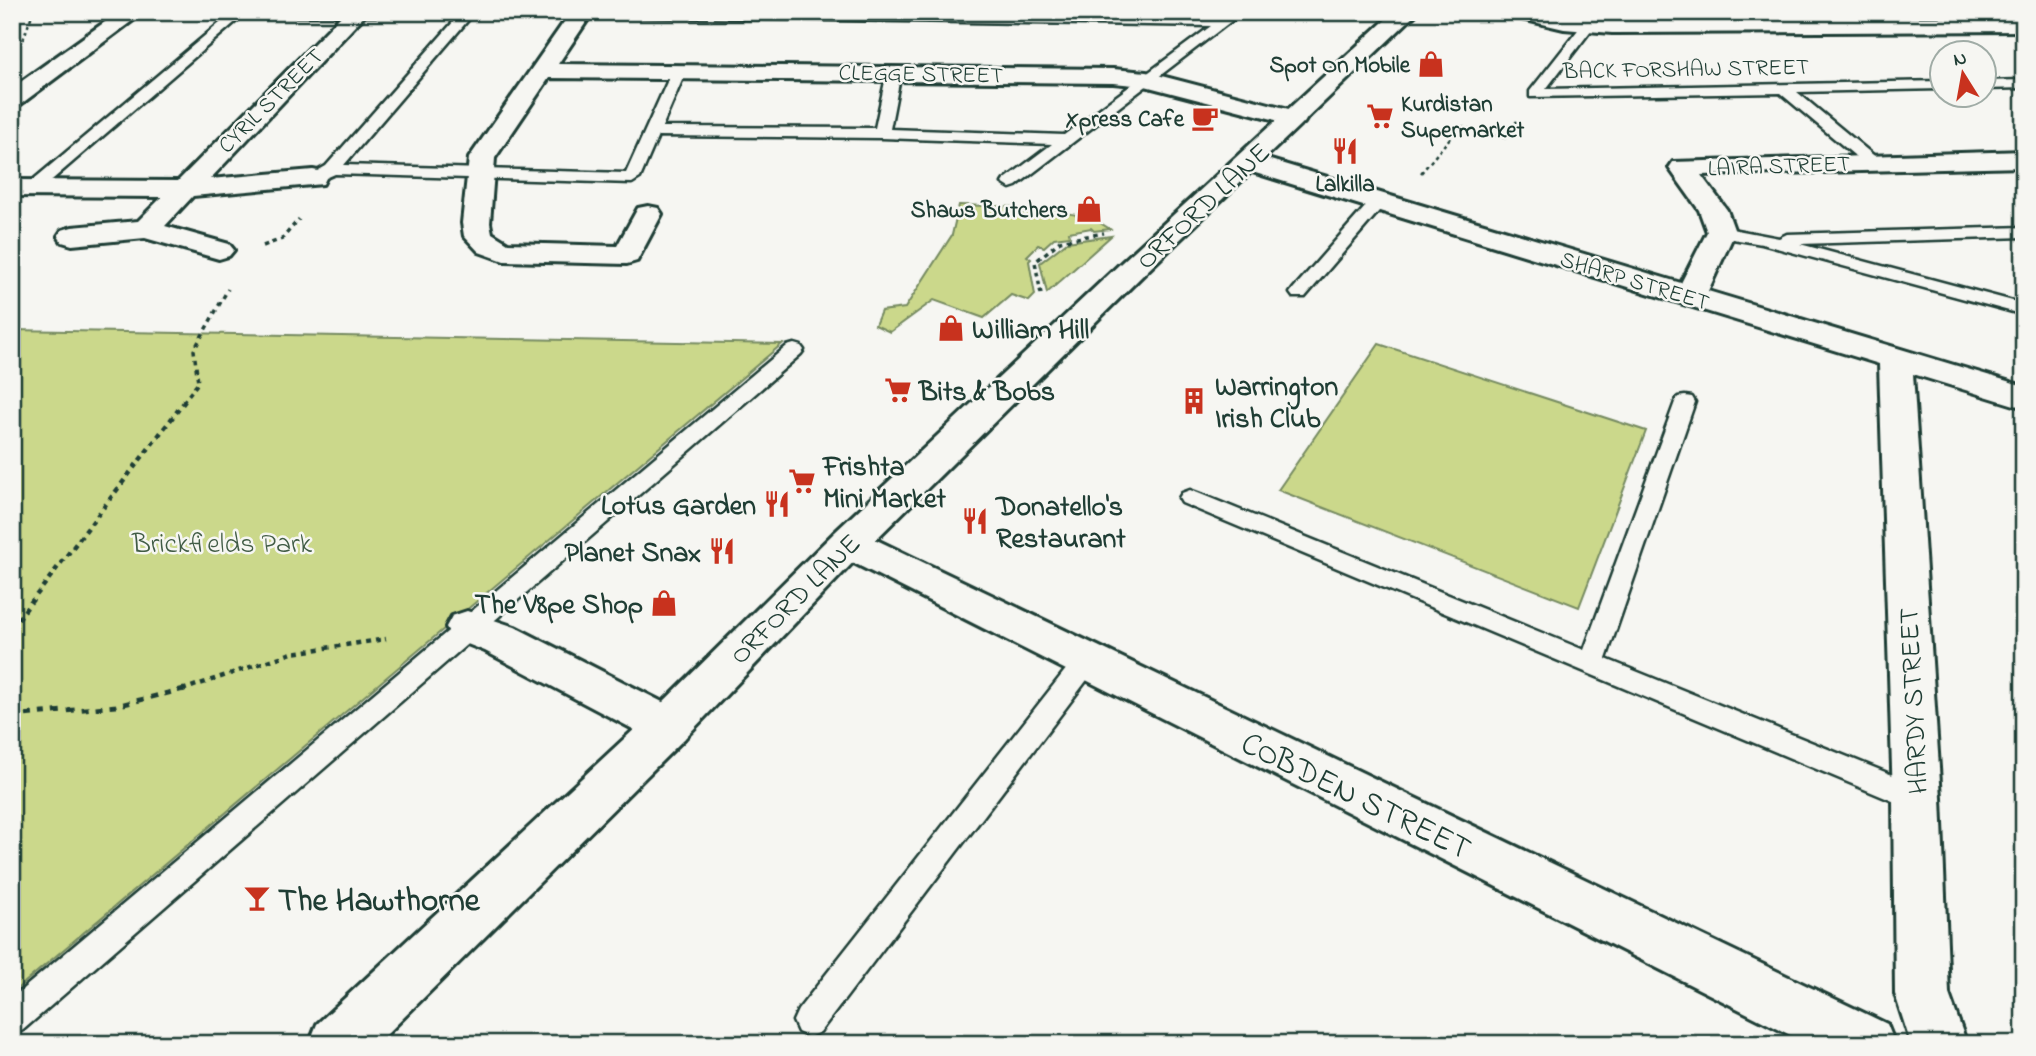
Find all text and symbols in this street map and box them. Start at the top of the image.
north arrow [1927,38,1997,108]
street label: CYRIL STREET [212,42,332,162]
text: N [1951,45,1969,74]
shop icon: Spot On Mobile [1416,49,1446,79]
place label: Spot On Mobile [1269,50,1411,83]
street label: BACK FORSHAW STREET [1562,52,1809,89]
street label: CLEGGE STREET [838,58,1004,93]
place label: Kurdistan Supermarket [1401,89,1525,148]
supermarket icon: Kurdistan Supermarket [1365,101,1395,131]
cafe icon: Xpress Cafe [1190,103,1220,133]
place label: Xpress Cafe [1066,104,1185,137]
street label: ORFORD LANE [1128,134,1281,281]
restaurant icon: Lalkilla [1330,136,1360,166]
street label: LAIRA STREET [1707,149,1851,186]
place label: Lalkilla [1315,169,1375,202]
shop icon: Shaws Butchers [1074,194,1104,224]
place label: Shaws Butchers [911,195,1068,228]
street label: SHARP STREET [1556,244,1713,321]
place label: William Hill [972,311,1089,352]
shop icon: William Hill [936,313,966,343]
place label: Warrington Irish Club [1215,368,1339,441]
place label: Bits & Bobs [917,373,1055,414]
supermarket icon: Bits & Bobs [883,375,913,405]
building icon: Warrington Irish Club [1179,386,1209,416]
place label: Frishta Mini Market [821,448,946,521]
supermarket icon: Frishta Mini Market [787,466,817,496]
place label: Lotus Garden [601,487,756,528]
place label: Donatello's Restaurant [994,488,1126,561]
restaurant icon: Lotus Garden [762,489,792,519]
restaurant icon: Donatello's Restaurant [960,506,990,536]
park label: Brickfields Park [131,525,313,566]
street label: ORFORD LANE [721,525,872,676]
place label: Planet Snax [564,534,701,575]
restaurant icon: Planet Snax [707,536,737,566]
place label: The V8pe Shop [475,586,643,627]
shop icon: The V8pe Shop [649,588,679,618]
street label: HARDY STREET [1890,606,1941,795]
street label: COBDEN STREET [1232,721,1479,874]
place label: The Hawthorne [278,878,481,926]
bar icon: The Hawthorne [242,883,272,913]

